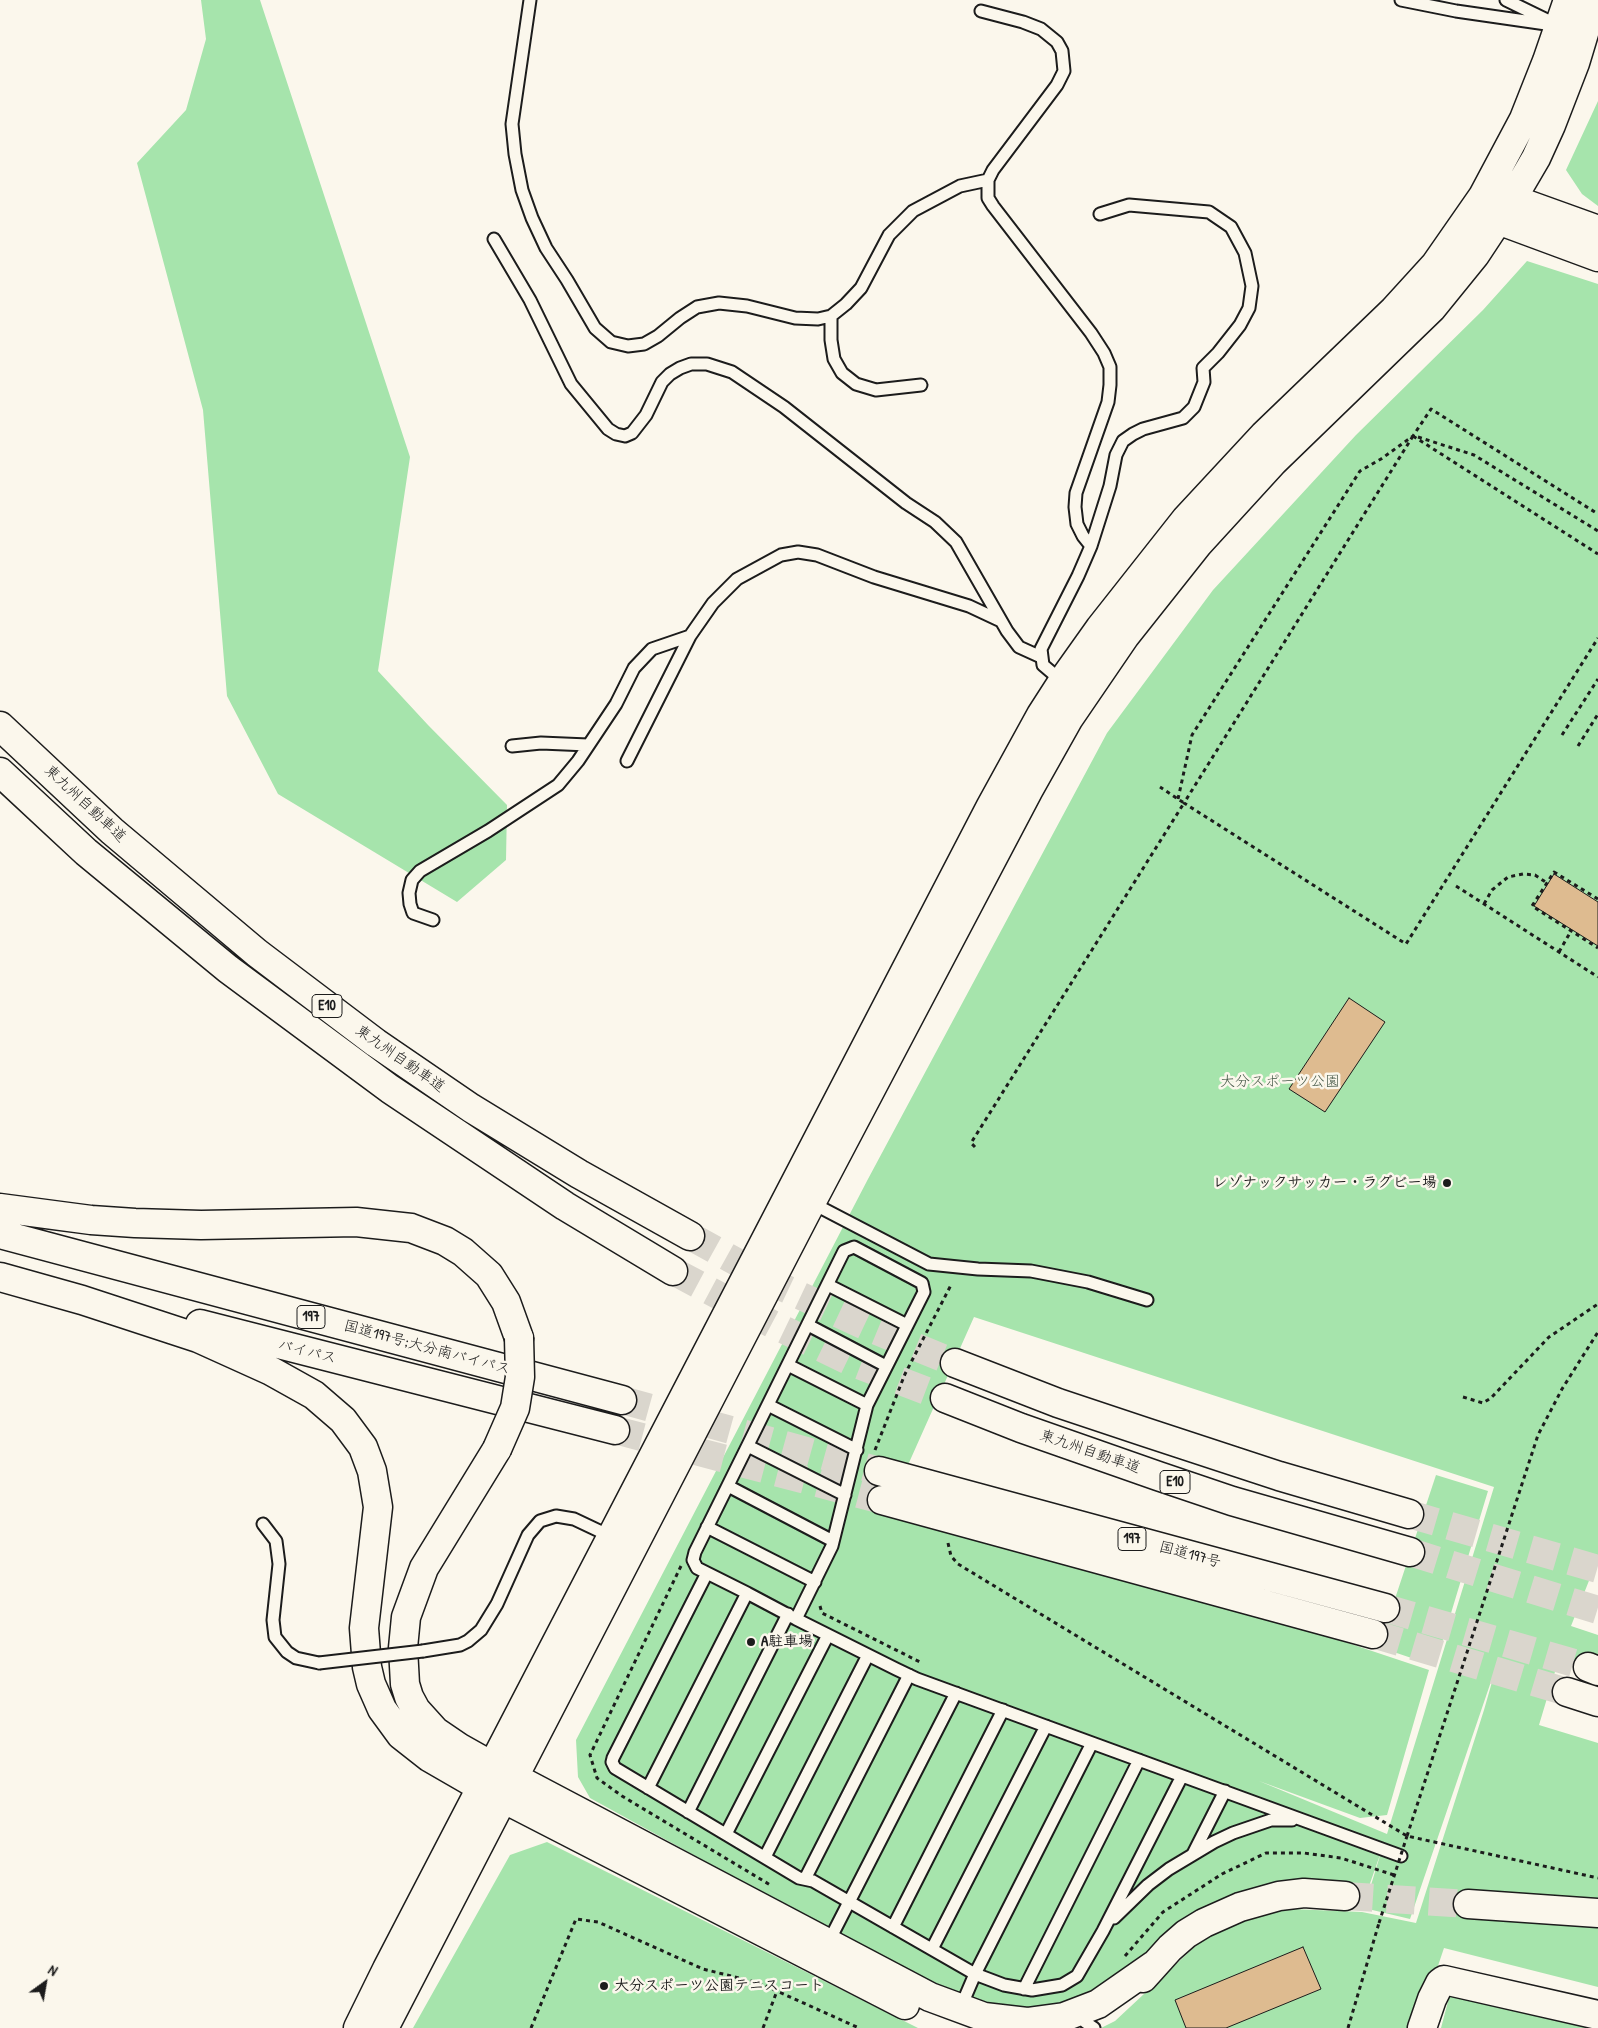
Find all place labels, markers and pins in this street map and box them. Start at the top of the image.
place label: レゾナックサッカー・ラグビー場 [1213,1174,1437,1192]
marker: レゾナックサッカー・ラグビー場 [1441,1177,1453,1189]
place label: A駐車場 [761,1633,813,1651]
marker: A駐車場 [745,1636,757,1648]
place label: 大分スポーツ公園テニスコート [614,1977,824,1995]
marker: 大分スポーツ公園テニスコート [598,1980,610,1992]

